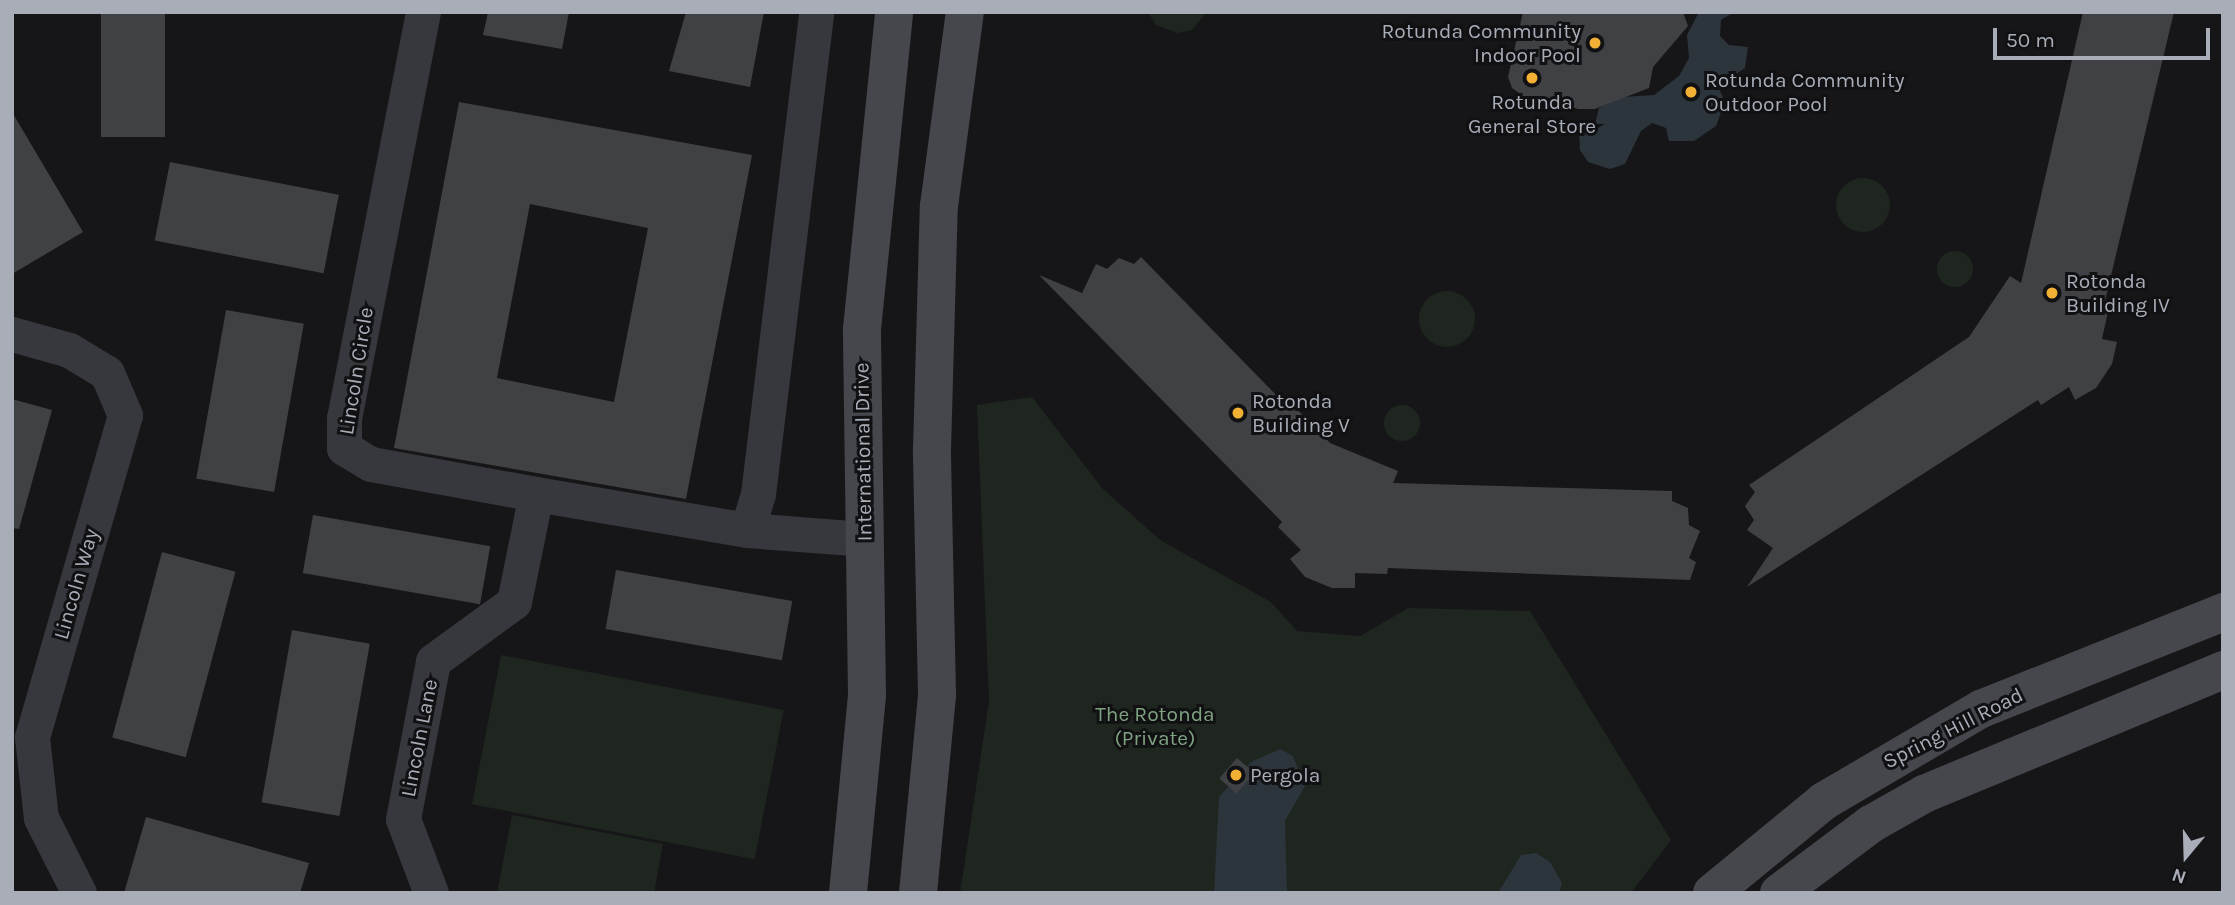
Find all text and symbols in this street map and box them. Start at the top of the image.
scale bar [1997,14,2214,58]
place label: Rotunda Community Indoor Pool [1381,18,1581,68]
text: 50 m [2006,28,2055,52]
marker: Rotunda Community Indoor Pool [1587,35,1603,51]
place label: Rotunda Community Outdoor Pool [1705,67,1905,117]
marker: Rotunda General Store [1524,70,1540,86]
marker: Rotunda Community Outdoor Pool [1683,84,1699,100]
place label: Rotunda General Store [1468,89,1596,139]
place label: Rotonda Building IV [2066,268,2170,318]
marker: Rotonda Building IV [2044,285,2060,301]
street label: Lincoln Circle [333,305,379,437]
street label: International Drive [849,362,877,542]
place label: Rotonda Building V [1252,388,1350,438]
marker: Rotonda Building V [1230,405,1246,421]
street label: Lincoln Way [48,526,104,642]
street label: Lincoln Lane [395,677,443,799]
street label: Spring Hill Road [1879,682,2027,774]
park label: The Rotonda (Private) [1095,701,1215,751]
place label: Pergola [1250,762,1320,788]
marker: Pergola [1228,767,1244,783]
north arrow [2151,821,2221,891]
text: N [2169,863,2189,888]

